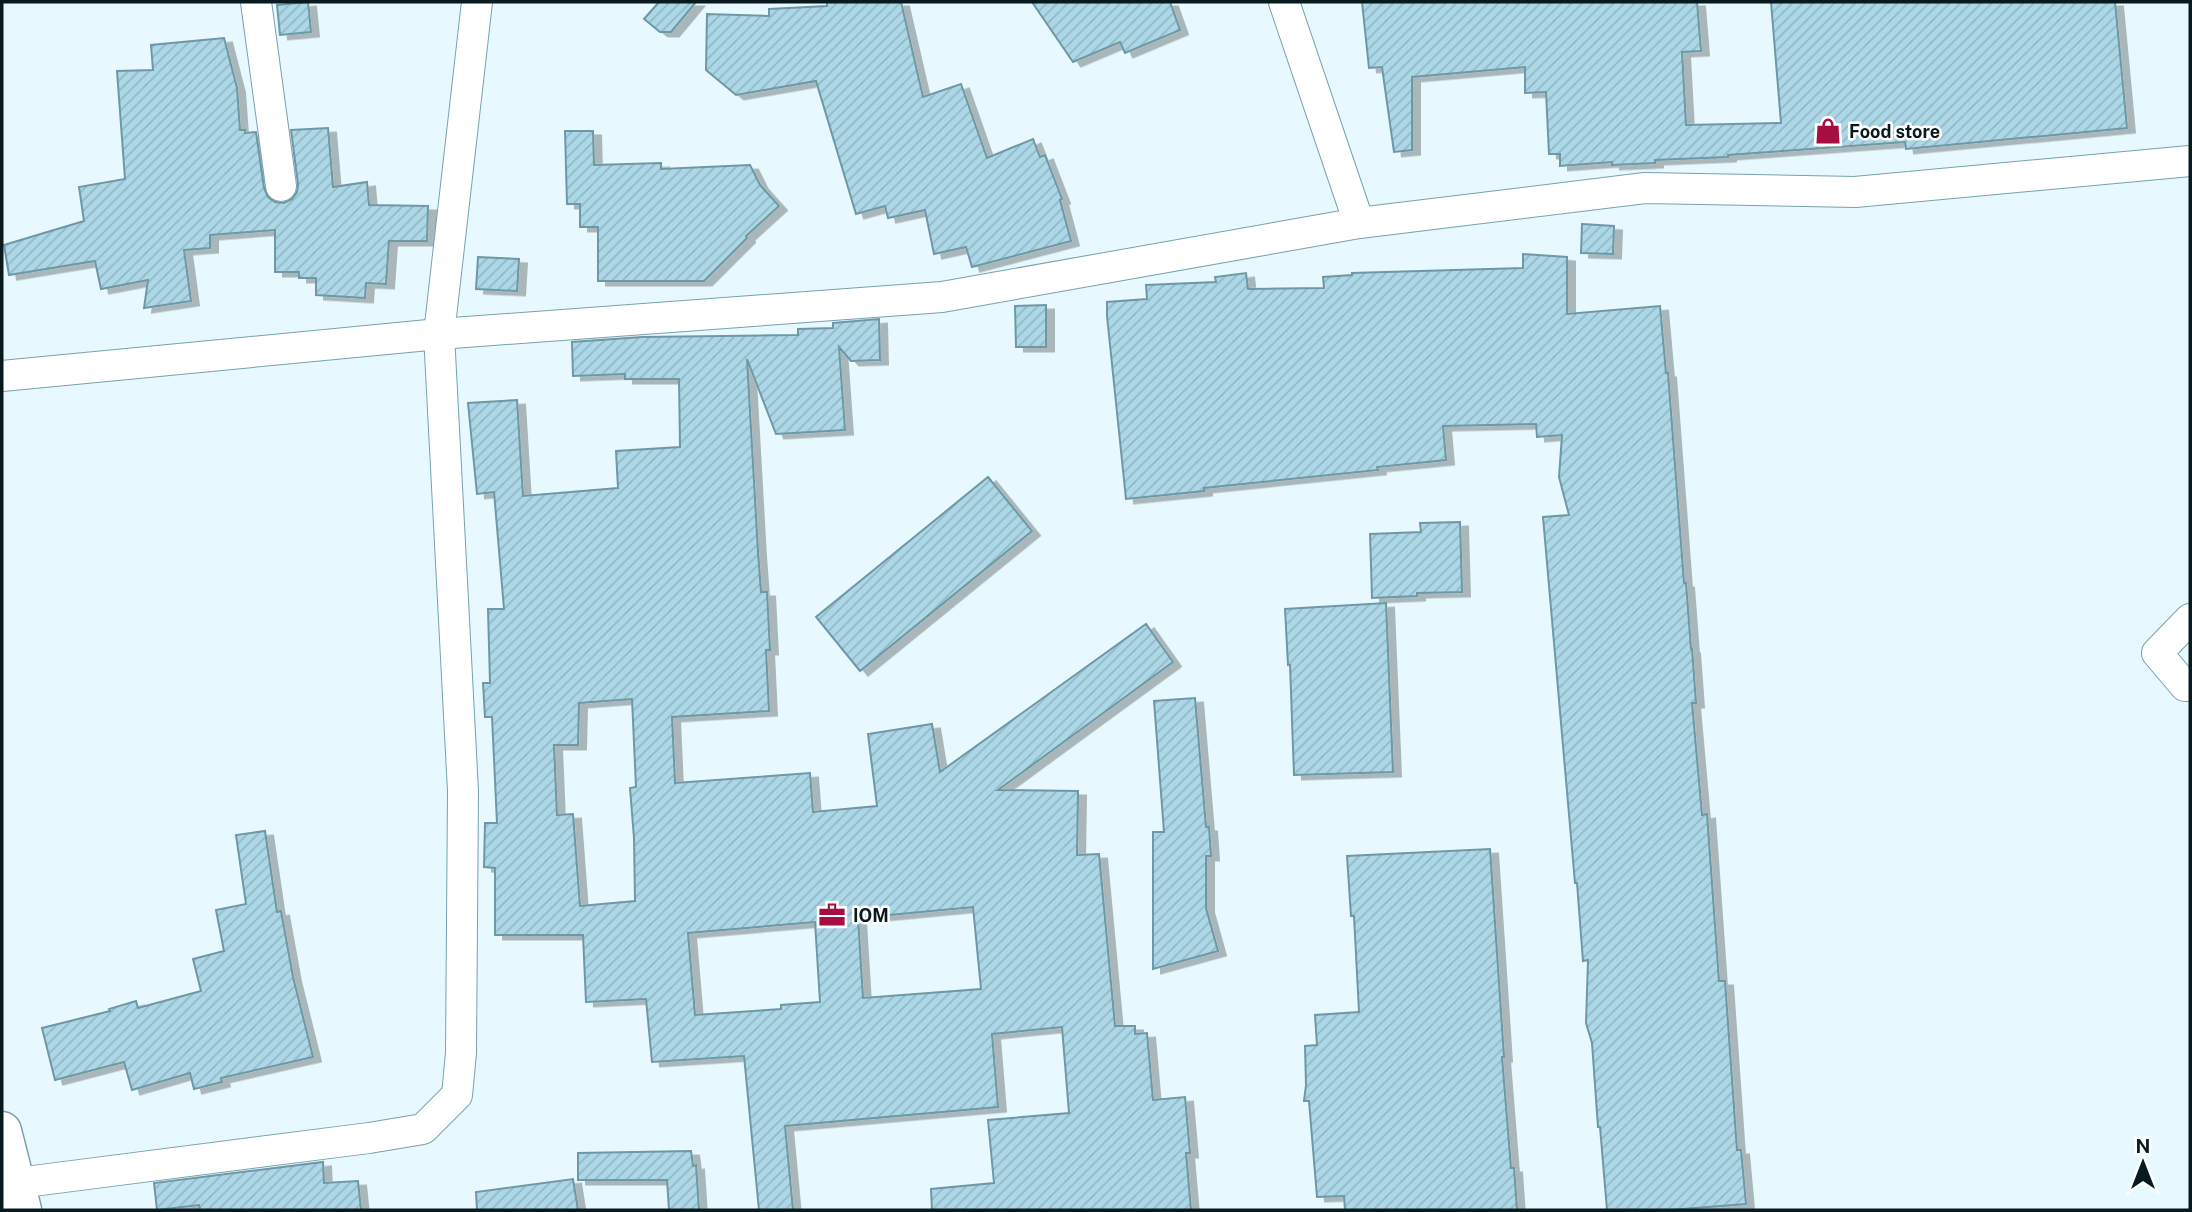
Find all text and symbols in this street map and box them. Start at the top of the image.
shop icon: Food store [1813,116,1843,146]
place label: Food store [1849,121,1940,142]
office icon: IOM [817,900,847,930]
place label: IOM [853,905,889,926]
north arrow [2108,1128,2178,1198]
text: N [2136,1135,2150,1157]

